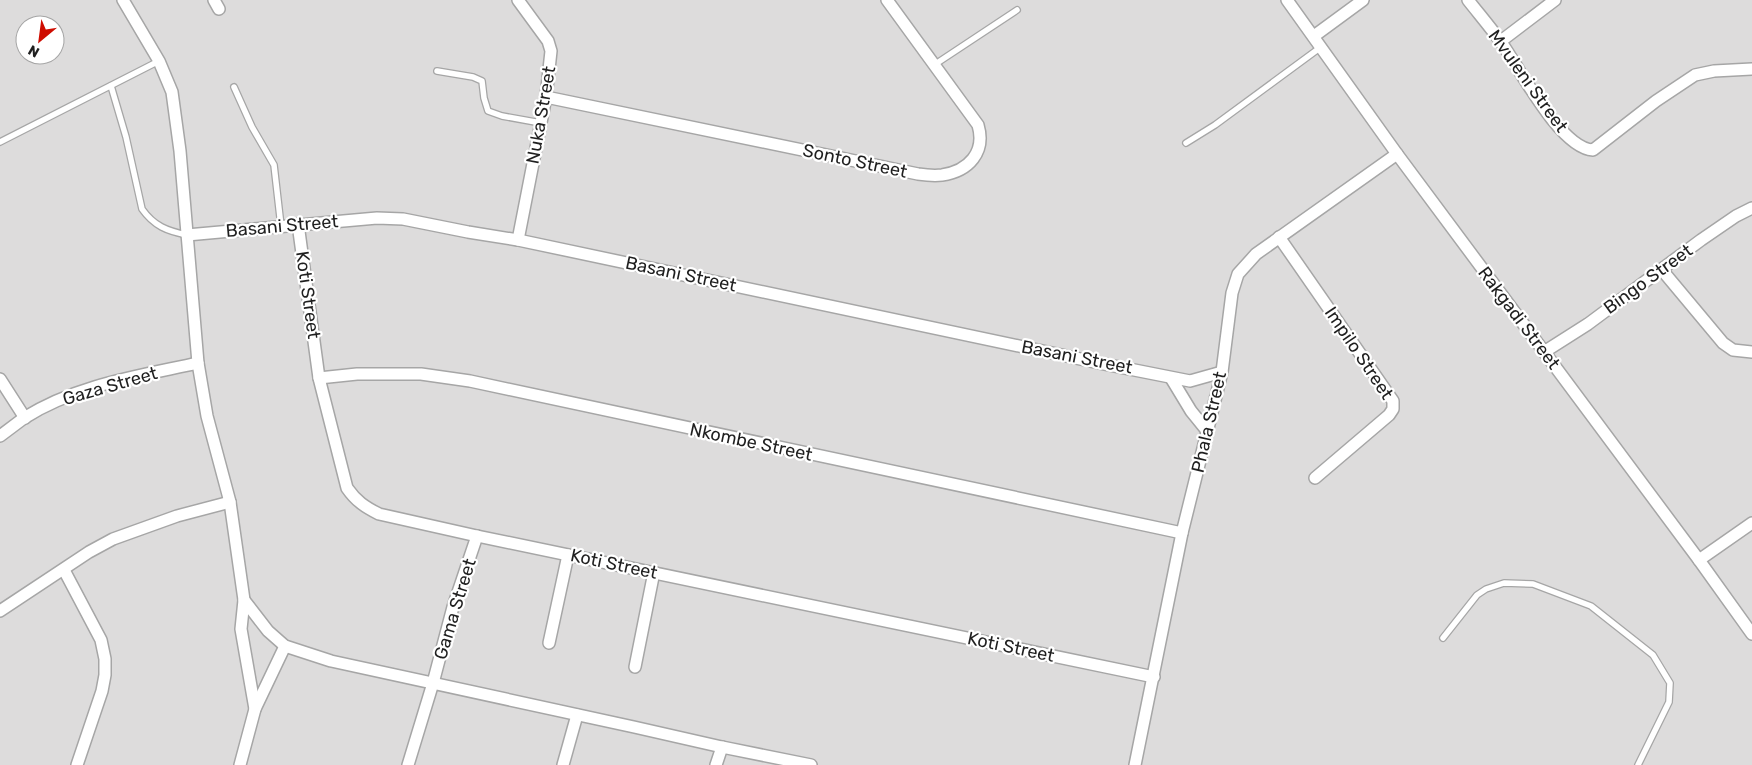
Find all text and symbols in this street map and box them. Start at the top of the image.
north arrow [15,15,65,65]
street label: Mvuleni Street [1483,25,1573,137]
text: N [25,41,42,61]
street label: Nuka Street [522,64,560,166]
street label: Sonto Street [801,139,909,183]
street label: Basani Street [225,210,339,242]
street label: Bingo Street [1599,239,1697,319]
street label: Koti Street [291,250,325,340]
street label: Basani Street [624,252,738,296]
street label: Rakgadi Street [1473,262,1565,374]
street label: Impilo Street [1320,302,1398,404]
street label: Basani Street [1020,335,1134,379]
street label: Gaza Street [60,362,160,410]
street label: Phala Street [1187,369,1231,475]
street label: Nkombe Street [688,418,814,466]
street label: Koti Street [568,544,660,584]
street label: Gama Street [429,556,481,662]
street label: Koti Street [965,627,1057,667]

